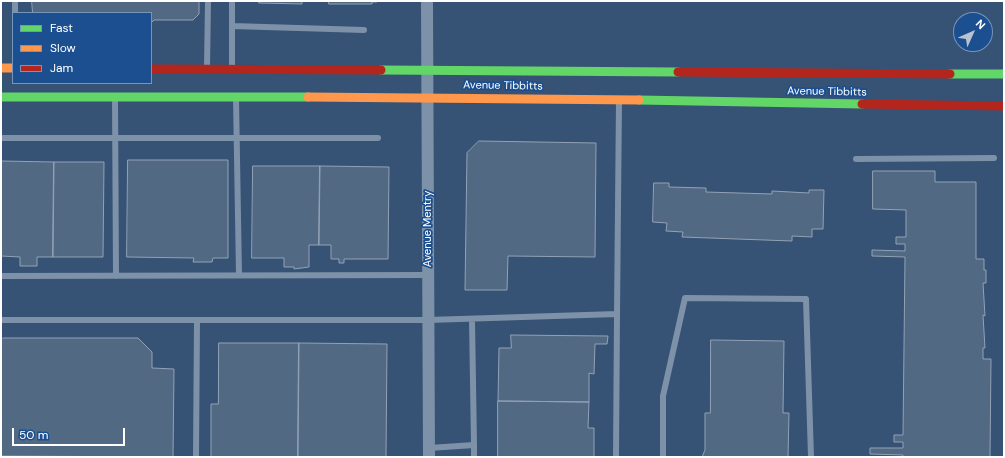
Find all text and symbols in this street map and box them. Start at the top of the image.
legend [12,12,152,84]
north arrow [953,12,993,52]
text: N [973,16,989,32]
text: Fast [50,20,73,36]
text: Slow [50,40,76,56]
text: Jam [50,60,73,76]
street label: Avenue Tibbitts [463,79,543,93]
street label: Avenue Tibbitts [787,85,867,99]
street label: Avenue Mentry [421,191,435,267]
scale bar [14,420,127,446]
text: 50 m [19,427,48,443]

